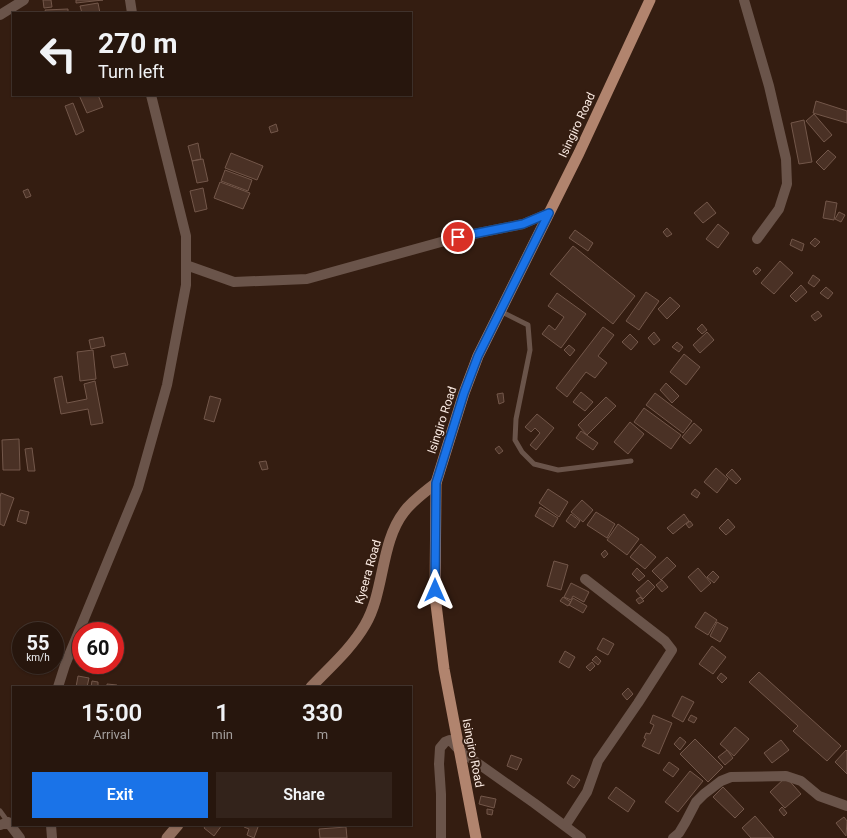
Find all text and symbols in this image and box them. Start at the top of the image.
text: 270 m [98,27,177,60]
icon: left [32,28,84,80]
text: Turn left [98,61,164,82]
street label: Isingiro Road [556,90,598,160]
pin [441,220,475,254]
icon: arrive [447,226,469,248]
street label: Isingiro Road [425,385,459,455]
street label: Kyeera Road [352,538,384,606]
position arrow [414,569,456,611]
speed limit sign: 60 [72,622,124,674]
text: 55 [27,631,49,655]
text: km/h [26,652,50,663]
text: 15:00 [81,699,142,727]
text: 1 [215,699,229,727]
text: 330 [302,699,343,727]
street label: Isingiro Road [459,717,487,789]
text: Arrival [93,727,130,742]
text: min [211,727,233,742]
text: m [317,727,328,742]
button: Exit [32,772,208,818]
button: Share [216,772,392,818]

